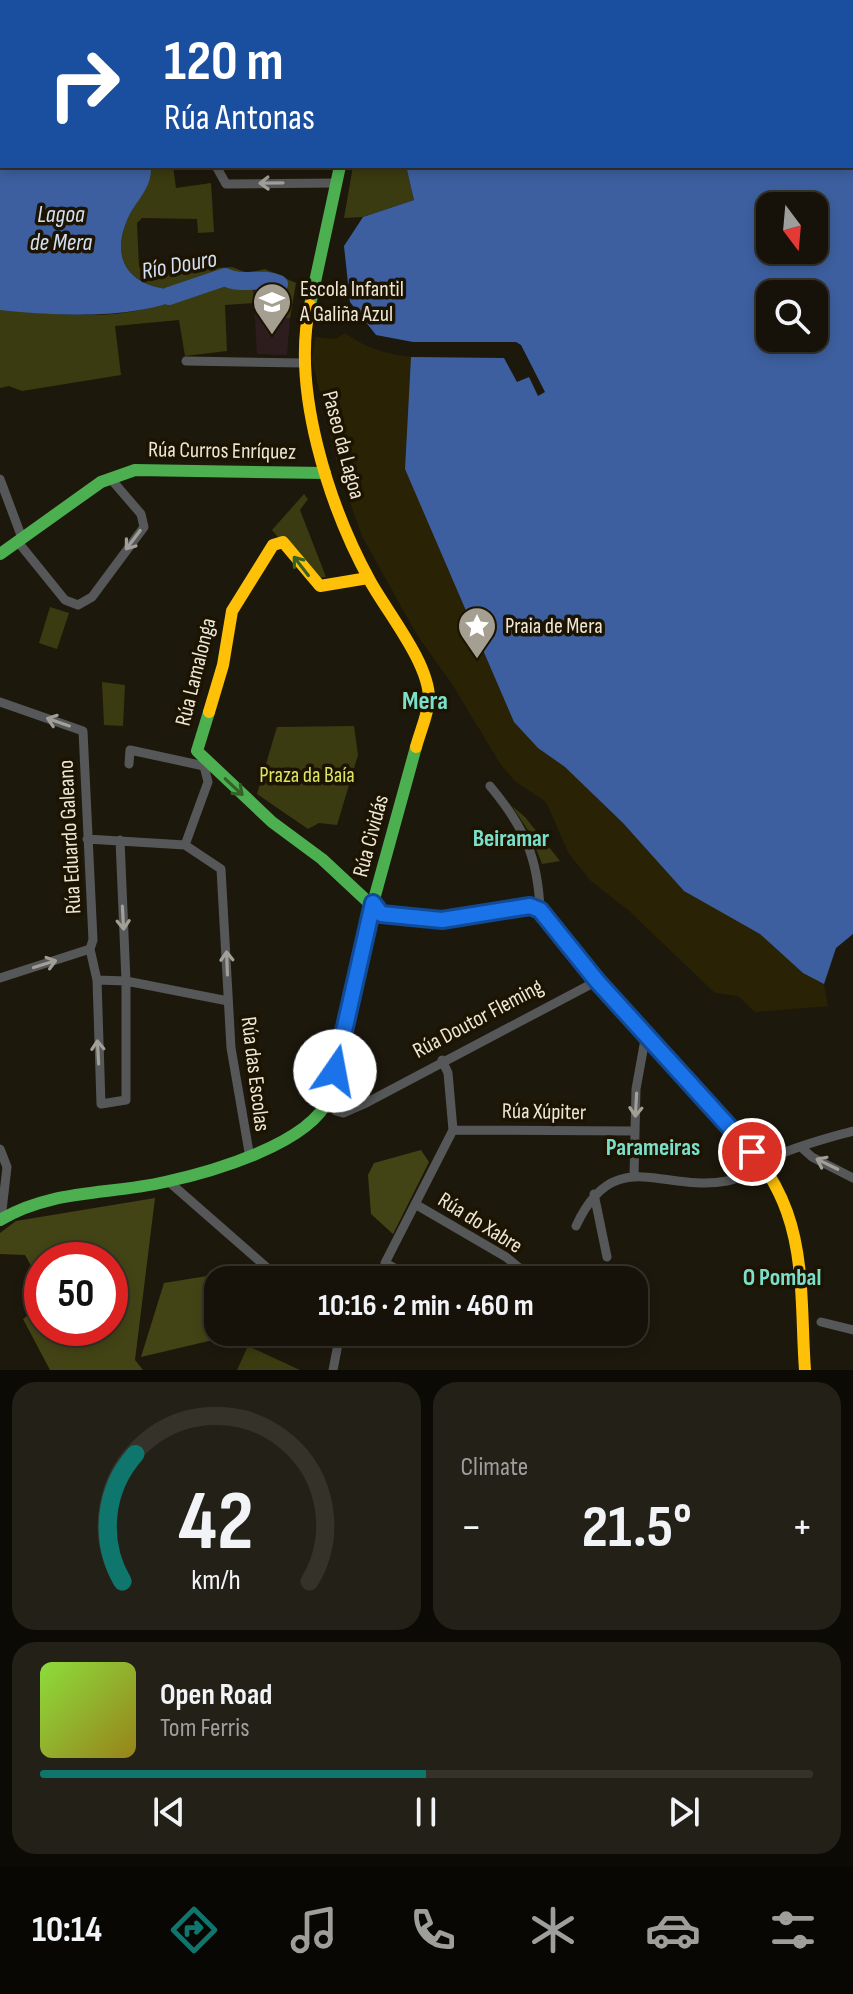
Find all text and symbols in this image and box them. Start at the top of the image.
text: 120 m [164,29,284,96]
icon: right [32,32,136,136]
text: Rúa Antonas [164,97,315,140]
one-way arrow [258,175,285,191]
north arrow [756,192,828,264]
map controls [756,192,828,352]
water label: Lagoa de Mera [30,200,92,257]
water label: Río Douro [139,244,219,286]
place label: Escola Infantil A Galiña Azul [299,276,404,328]
button: search [756,280,828,352]
school or university icon: Escola Infantil A Galiña Azul [251,281,293,336]
street label: Paseo da Lagoa [316,388,370,502]
street label: Rúa Curros Enríquez [148,436,296,466]
one-way arrow [125,529,142,551]
one-way arrow [292,556,310,577]
place icon: Praia de Mera [456,605,498,660]
place label: Praia de Mera [505,613,603,640]
street label: Rúa Lamalonga [170,615,222,729]
district label: Mera [402,686,448,717]
one-way arrow [46,714,71,728]
street label: Rúa Eduardo Galeano [52,759,88,915]
park label: Praza da Baía [259,762,355,789]
one-way arrow [224,777,244,796]
street label: Rúa Cividás [347,792,395,880]
district label: Beiramar [473,824,550,853]
one-way arrow [116,904,131,931]
one-way arrow [219,950,234,977]
one-way arrow [32,956,58,971]
street label: Rúa Doutor Fleming [408,973,548,1065]
street label: Rúa das Escolas [235,1015,275,1133]
position arrow [293,1029,377,1113]
one-way arrow [91,1039,106,1066]
one-way arrow [628,1091,643,1118]
street label: Rúa Xúpiter [502,1098,586,1126]
pin [718,1118,786,1186]
icon: arrive [730,1130,774,1174]
district label: Parameiras [606,1133,700,1162]
one-way arrow [815,1156,839,1171]
street label: Rúa do Xabre [433,1186,527,1260]
speed limit sign: 50 [24,1242,128,1346]
district label: O Pombal [743,1263,821,1292]
text: 10:16 · 2 min · 460 m [318,1288,534,1324]
text: Climate [461,1452,528,1483]
text: 42 [179,1473,254,1573]
text: 21.5° [582,1492,692,1564]
text: − [461,1501,482,1554]
text: + [791,1501,813,1554]
text: km/h [192,1563,241,1598]
text: Open Road [160,1677,272,1713]
text: Tom Ferris [160,1713,250,1744]
icon: previous [147,1790,191,1834]
icon: pause [404,1790,448,1834]
icon: next [662,1790,706,1834]
icon: directions [166,1902,222,1958]
icon: music [286,1902,342,1958]
icon: phone [405,1902,461,1958]
icon: climate [525,1902,581,1958]
icon: car [645,1902,701,1958]
icon: filters [765,1902,821,1958]
text: 10:14 [32,1909,102,1952]

